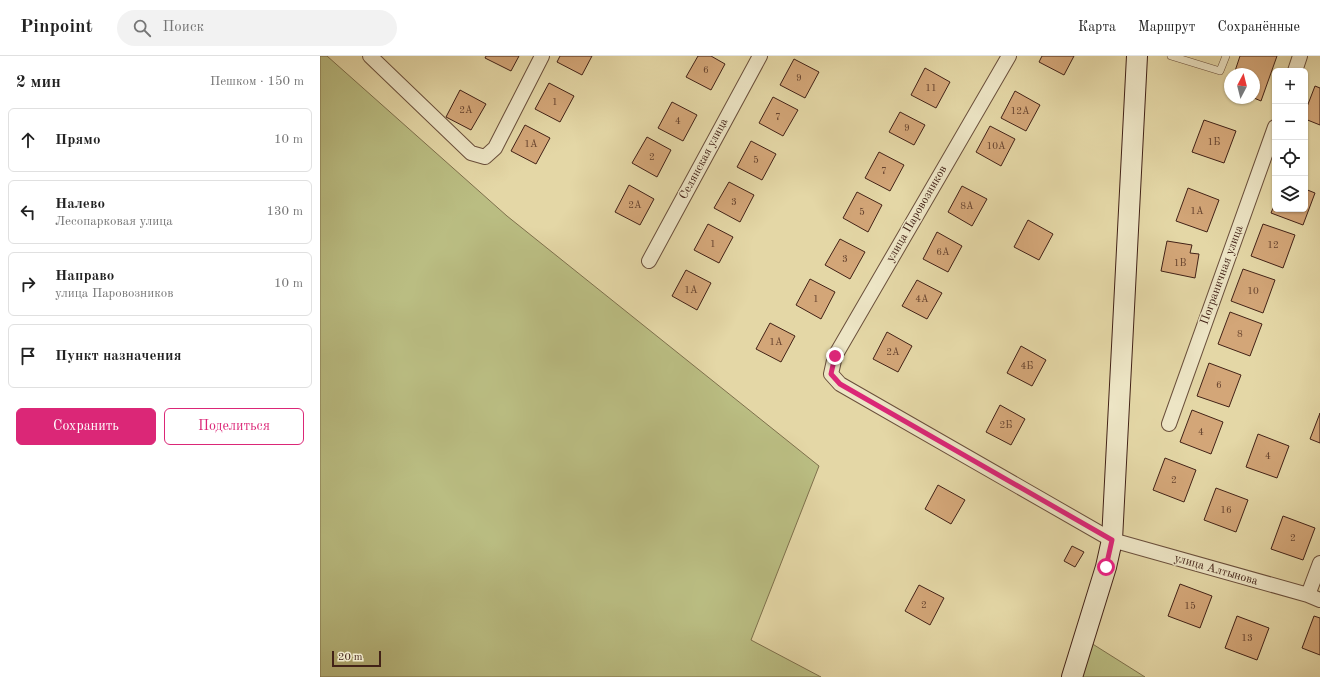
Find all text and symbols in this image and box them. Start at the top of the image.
search box [117,10,397,46]
icon: search [131,17,153,39]
text: Pinpoint [20,18,93,37]
text: Поиск [163,20,204,35]
text: Карта [1078,20,1116,34]
text: Маршрут [1138,20,1195,34]
text: Сохранённые [1217,20,1300,34]
house number: 6 [703,65,709,75]
north arrow [1224,68,1260,104]
map controls [1272,68,1308,212]
button: + [1272,68,1308,104]
house number: 9 [796,73,802,83]
text: 2 мин [16,74,61,91]
text: Пешком · 150 m [210,75,304,88]
house number: 11 [925,83,937,93]
house number: 1 [552,97,558,107]
button: − [1272,104,1308,140]
house number: 2А [459,105,473,115]
house number: 12А [1010,106,1030,116]
house number: 7 [775,112,781,122]
house number: 4 [675,116,681,126]
street label: Селянская улица [678,116,730,202]
house number: 9 [904,123,910,133]
icon: ahead [17,129,39,151]
text: Прямо [55,133,101,148]
text: 10 m [274,133,303,146]
house number: 1Б [1208,137,1220,147]
house number: 1А [524,139,538,149]
button: locate [1272,140,1308,176]
house number: 10А [986,141,1006,151]
house number: 2 [649,152,655,162]
house number: 5 [753,155,759,165]
street label: улица Паровозников [884,163,950,264]
house number: 7 [881,166,887,176]
button: layers [1272,176,1308,212]
text: Налево [55,197,105,212]
house number: 3 [731,197,737,207]
house number: 2А [628,200,642,210]
icon: left [17,201,39,223]
house number: 8А [960,201,974,211]
text: 130 m [266,205,303,218]
house number: 1А [1190,206,1204,216]
house number: 5 [859,207,865,217]
text: Лесопарковая улица [55,215,173,228]
street label: Пограничная улица [1198,224,1246,326]
house number: 1 [710,239,716,249]
house number: 12 [1267,240,1279,250]
house number: 6А [936,247,950,257]
house number: 3 [842,254,848,264]
house number: 1В [1174,258,1186,268]
text: Направо [55,269,114,284]
icon: right [17,273,39,295]
text: 10 m [274,277,303,290]
house number: 1А [684,285,698,295]
house number: 10 [1247,286,1259,296]
text: улица Паровозников [55,287,173,300]
house number: 1 [813,294,819,304]
house number: 4А [915,294,929,304]
house number: 8 [1237,329,1243,339]
house number: 1А [769,337,783,347]
icon: arrive [17,345,39,367]
route end [826,347,844,365]
house number: 2А [886,347,900,357]
text: Пункт назначения [55,349,182,364]
house number: 4Б [1021,361,1033,371]
house number: 6 [1216,380,1222,390]
button: Сохранить [16,408,156,445]
button: Поделиться [164,408,304,445]
house number: 2Б [1000,420,1012,430]
house number: 4 [1198,427,1204,437]
house number: 4 [1265,451,1271,461]
house number: 2 [1171,475,1177,485]
house number: 16 [1220,505,1232,515]
house number: 2 [1290,533,1296,543]
street label: улица Алтынова [1173,552,1259,588]
route start [1097,558,1115,576]
house number: 2 [921,600,927,610]
house number: 15 [1184,601,1196,611]
house number: 13 [1241,633,1253,643]
scale bar [332,649,381,668]
text: 20 m [338,652,363,663]

